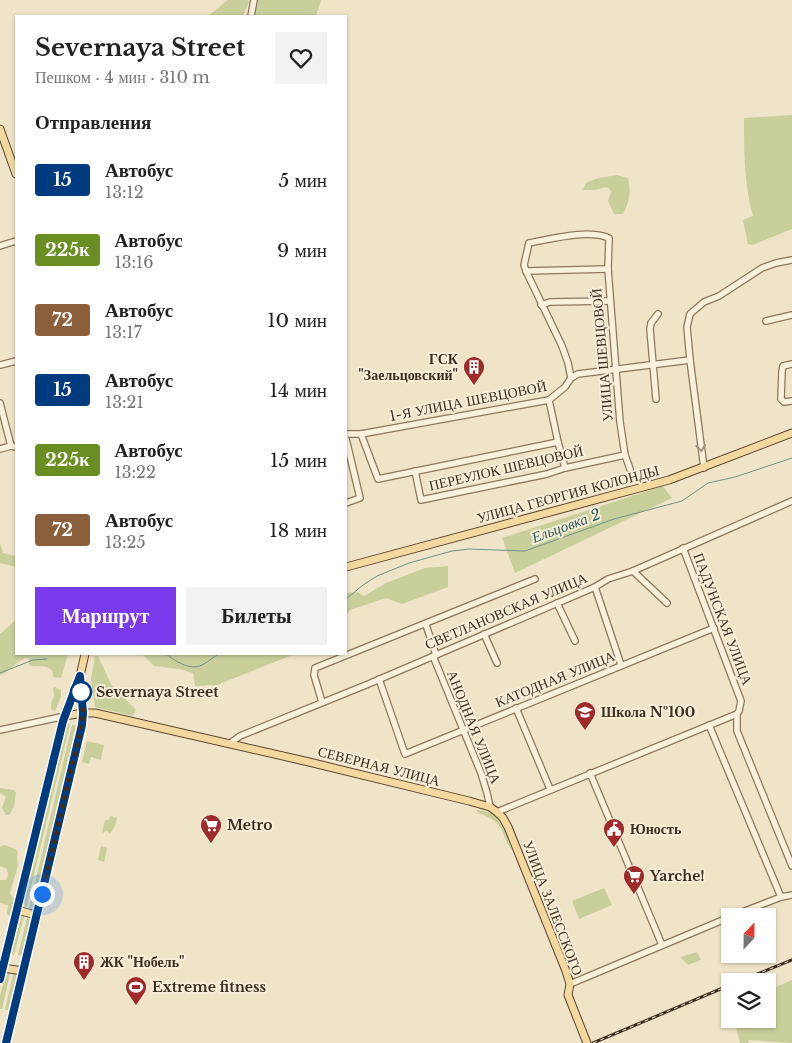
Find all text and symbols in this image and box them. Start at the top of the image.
button: heart [275,32,327,84]
text: Severnaya Street [35,33,245,62]
text: Пешком · 4 мин · 310 m [35,67,210,87]
text: Отправления [35,111,151,134]
text: Автобус [105,159,173,182]
text: 15 [53,169,72,191]
text: 5 мин [278,169,327,192]
text: 13:12 [105,182,144,202]
text: Автобус [115,229,183,252]
text: 225к [45,239,90,261]
text: 9 мин [277,239,327,262]
text: 13:16 [115,252,154,272]
street label: УЛИЦА ШЕВЦОВОЙ [587,288,617,422]
text: Автобус [105,299,173,322]
text: 72 [52,309,73,331]
text: 10 мин [267,309,327,332]
text: 13:17 [105,322,142,342]
place label: ГСК "Заельцовский" [358,350,459,384]
building icon: ГСК "Заельцовский" [462,355,486,386]
text: Автобус [105,369,173,392]
street label: 1-Я УЛИЦА ШЕВЦОВОЙ [388,377,548,425]
text: 15 [53,379,72,401]
text: 14 мин [270,379,327,402]
text: 13:21 [105,392,144,412]
text: Автобус [115,439,183,462]
street label: ПЕРЕУЛОК ШЕВЦОВОЙ [427,441,585,495]
one-way arrow [695,444,706,452]
text: 225к [45,449,90,471]
text: 15 мин [270,449,327,472]
street label: УЛИЦА ГЕОРГИЯ КОЛОНДЫ [475,461,661,527]
text: 13:22 [115,462,156,482]
water label: Ельцовка 2 [528,504,603,547]
text: Автобус [105,509,173,532]
text: 72 [52,519,73,541]
text: 18 мин [269,519,327,542]
text: 13:25 [105,532,146,552]
street label: ПАДУНСКАЯ УЛИЦА [689,550,757,689]
street label: СВЕТЛАНОВСКАЯ УЛИЦА [422,568,591,653]
button: Маршрут [35,587,176,645]
button: Билеты [186,587,327,645]
street label: КАТОДНАЯ УЛИЦА [493,646,618,711]
street label: АНОДНАЯ УЛИЦА [443,668,505,787]
marker: Severnaya Street [70,681,92,703]
place label: Severnaya Street [96,683,219,701]
school or university icon: Школа №100 [573,700,597,731]
place label: Школа №100 [601,703,695,721]
street label: СЕВЕРНАЯ УЛИЦА [316,742,443,790]
supermarket icon: Metro [199,813,223,844]
place label: Metro [227,816,272,834]
public building icon: Юность [602,817,626,848]
place label: Юность [630,820,682,838]
street label: УЛИЦА ЗАЛЕССКОГО [519,838,587,978]
supermarket icon: Yarche! [622,864,646,895]
place label: Yarche! [649,867,705,885]
your location [30,882,55,907]
north arrow [721,908,776,962]
map controls [721,908,776,1028]
building icon: ЖК "Нобель" [72,950,96,981]
place label: ЖК "Нобель" [100,953,185,971]
button: layers [721,973,776,1028]
sports icon: Extreme fitness [124,975,148,1006]
place label: Extreme fitness [152,978,267,996]

